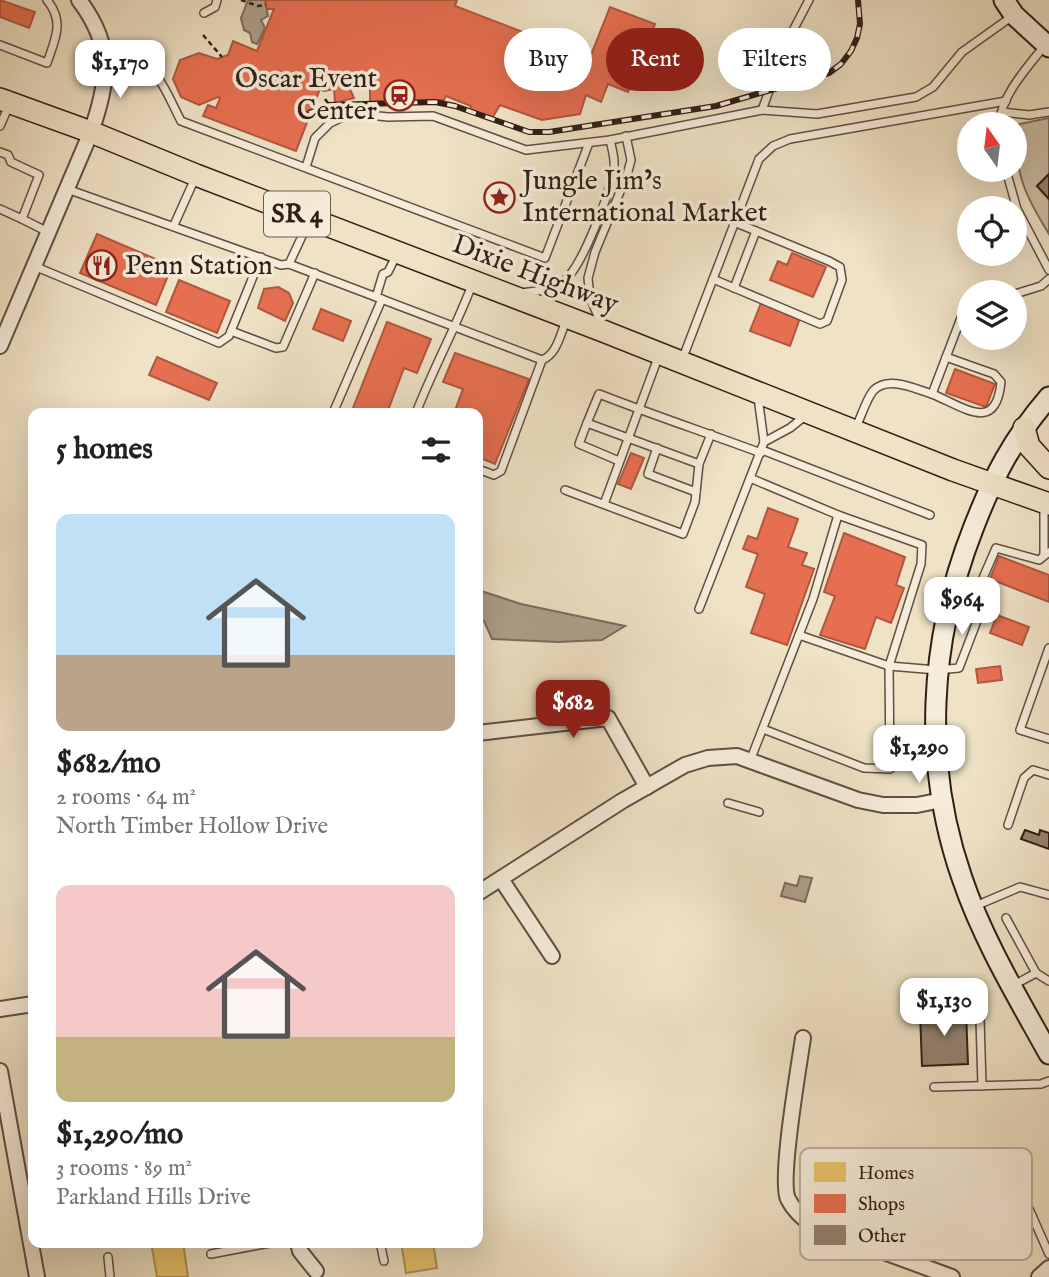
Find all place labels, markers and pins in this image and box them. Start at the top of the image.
pin: $1,170 [63,41,177,100]
place label: Oscar Event Center [235,62,377,129]
station icon: Oscar Event Center [383,78,417,112]
place label: Jungle Jim’s International Market [519,164,768,231]
place icon: Jungle Jim’s International Market [482,180,516,214]
restaurant icon: Penn Station [85,249,119,283]
place label: Penn Station [125,249,273,284]
pin: $964 [921,578,1003,637]
pin: $682 [532,680,614,740]
pin: $1,290 [862,726,976,785]
pin: $1,130 [887,978,1001,1038]

